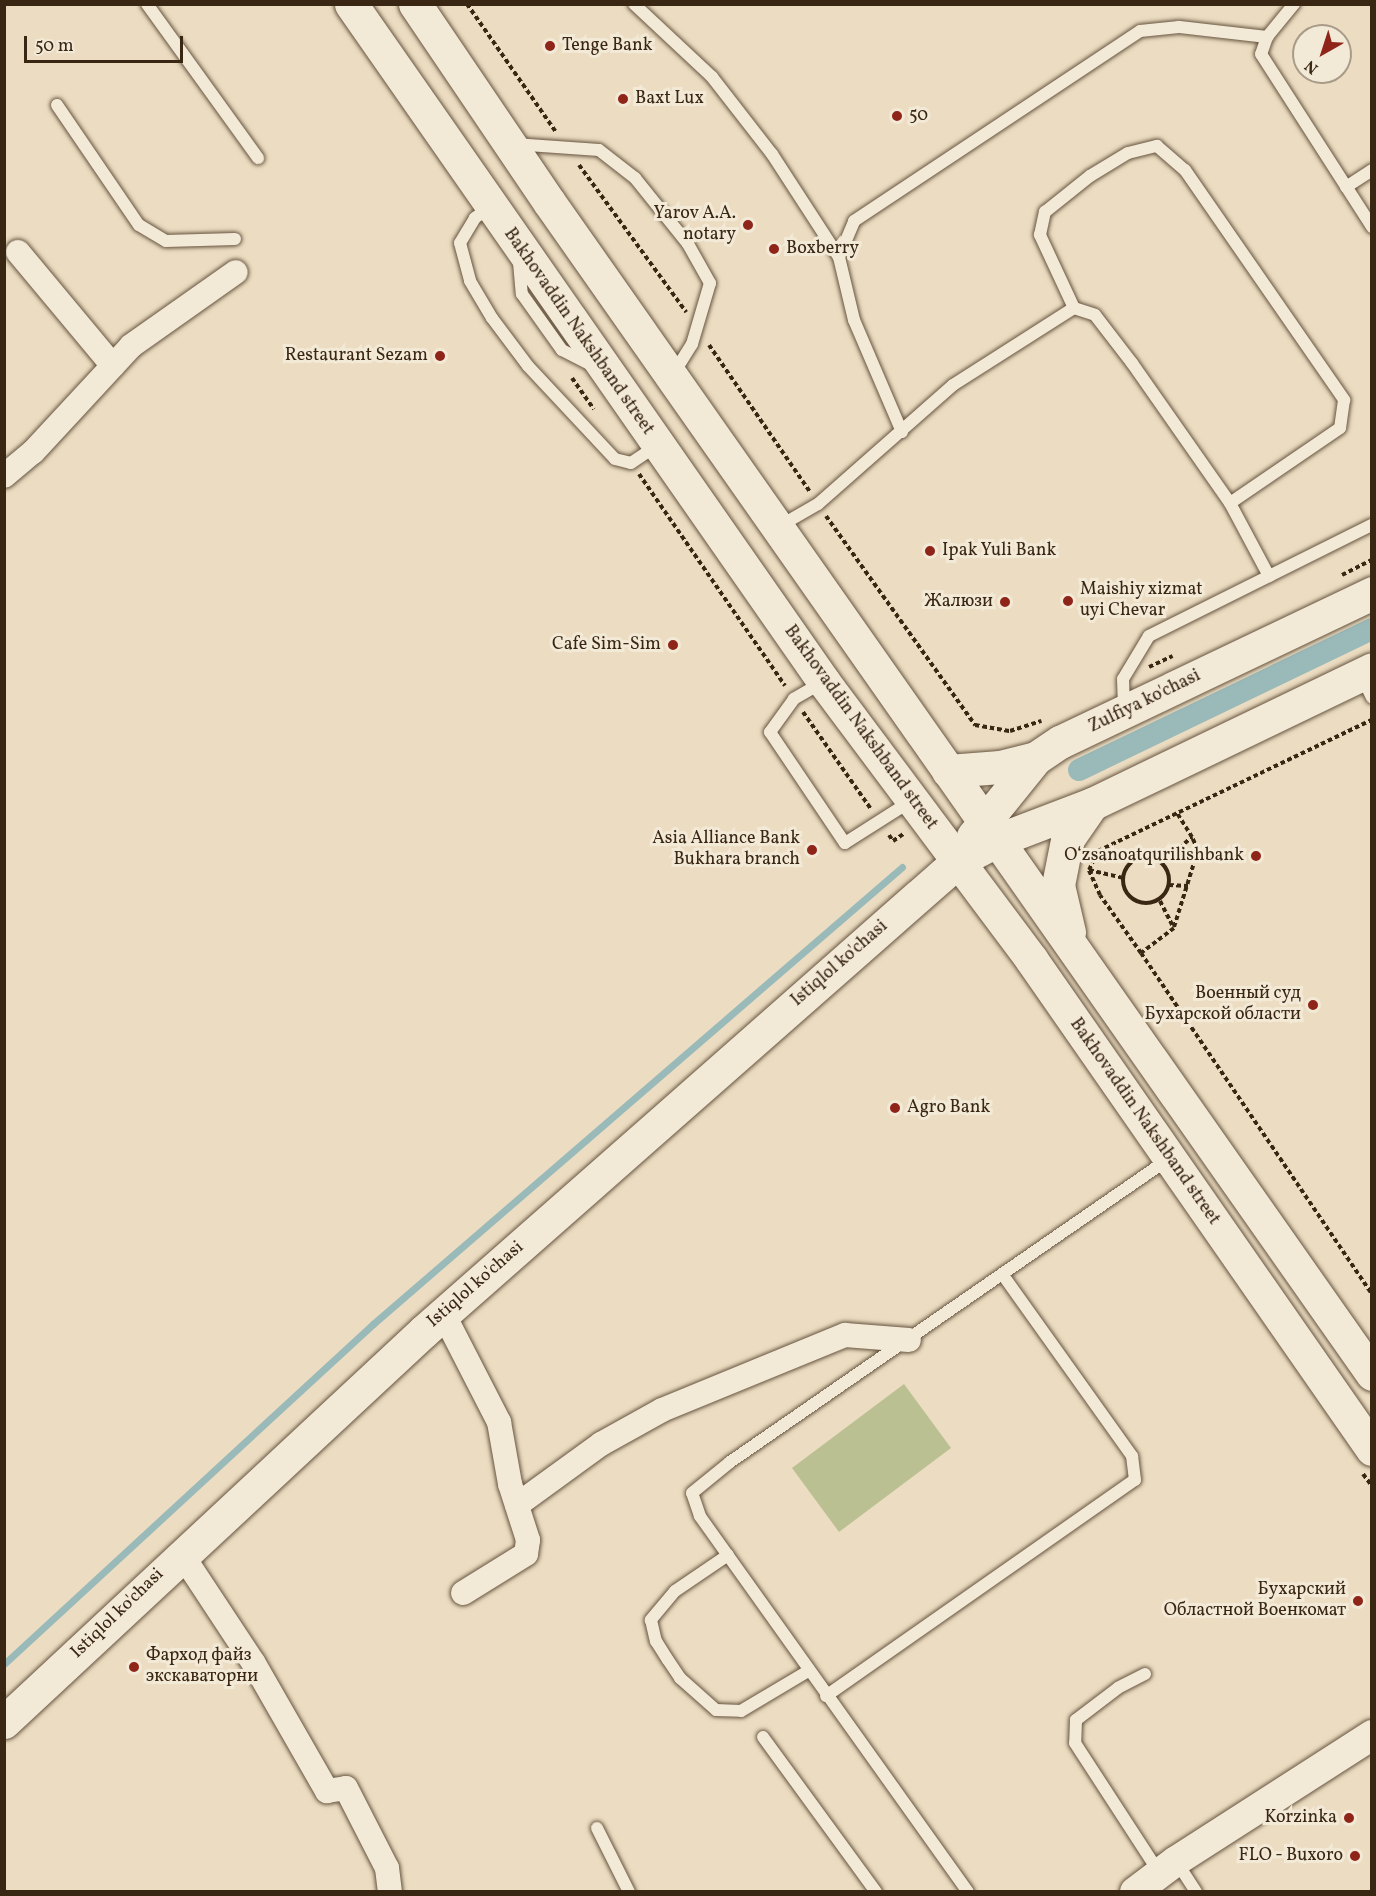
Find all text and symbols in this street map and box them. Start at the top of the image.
scale bar [27,24,186,62]
north arrow [1292,24,1352,84]
text: 50 m [35,34,74,59]
place label: Tenge Bank [562,35,653,57]
marker: Tenge Bank [543,39,557,53]
text: N [1300,54,1323,79]
place label: Baxt Lux [635,88,704,110]
marker: Baxt Lux [616,92,630,106]
place label: 50 [909,105,928,127]
marker: 50 [890,109,904,123]
place label: Yarov A.A. notary [653,204,736,246]
marker: Yarov A.A. notary [741,218,755,232]
street label: Bakhovaddin Nakshband street [498,224,658,440]
place label: Boxberry [786,238,859,260]
marker: Boxberry [767,242,781,256]
place label: Restaurant Sezam [285,345,428,367]
marker: Restaurant Sezam [433,349,447,363]
place label: Ipak Yuli Bank [942,540,1057,562]
marker: Ipak Yuli Bank [923,544,937,558]
place label: Maishiy xizmat uyi Chevar [1080,580,1203,622]
place label: Жалюзи [924,591,993,613]
marker: Maishiy xizmat uyi Chevar [1061,594,1075,608]
marker: Жалюзи [998,595,1012,609]
street label: Bakhovaddin Nakshband street [779,622,941,834]
place label: Cafe Sim-Sim [552,634,661,656]
marker: Cafe Sim-Sim [666,638,680,652]
street label: Zulfiya ko'chasi [1085,666,1205,738]
place label: Asia Alliance Bank Bukhara branch [652,829,800,872]
marker: Asia Alliance Bank Bukhara branch [805,843,819,857]
place label: Oʻzsanoatqurilishbank [1064,845,1244,867]
marker: Oʻzsanoatqurilishbank [1249,849,1263,863]
street label: Istiqlol ko'chasi [787,916,893,1012]
place label: Военный суд Бухарской области [1145,984,1301,1026]
marker: Военный суд Бухарской области [1306,998,1320,1012]
street label: Bakhovaddin Nakshband street [1064,1014,1224,1230]
place label: Agro Bank [907,1097,990,1119]
marker: Agro Bank [888,1101,902,1115]
street label: Istiqlol ko'chasi [423,1237,529,1333]
street label: Istiqlol ko'chasi [67,1564,169,1664]
place label: Бухарский Областной Военкомат [1164,1580,1346,1622]
marker: Бухарский Областной Военкомат [1351,1594,1365,1608]
place label: Фарход файз экскаваторни [146,1646,258,1688]
marker: Фарход файз экскаваторни [127,1660,141,1674]
place label: Korzinka [1264,1807,1337,1829]
marker: Korzinka [1342,1811,1356,1825]
place label: FLO - Buxoro [1238,1845,1343,1867]
marker: FLO - Buxoro [1348,1849,1362,1863]

